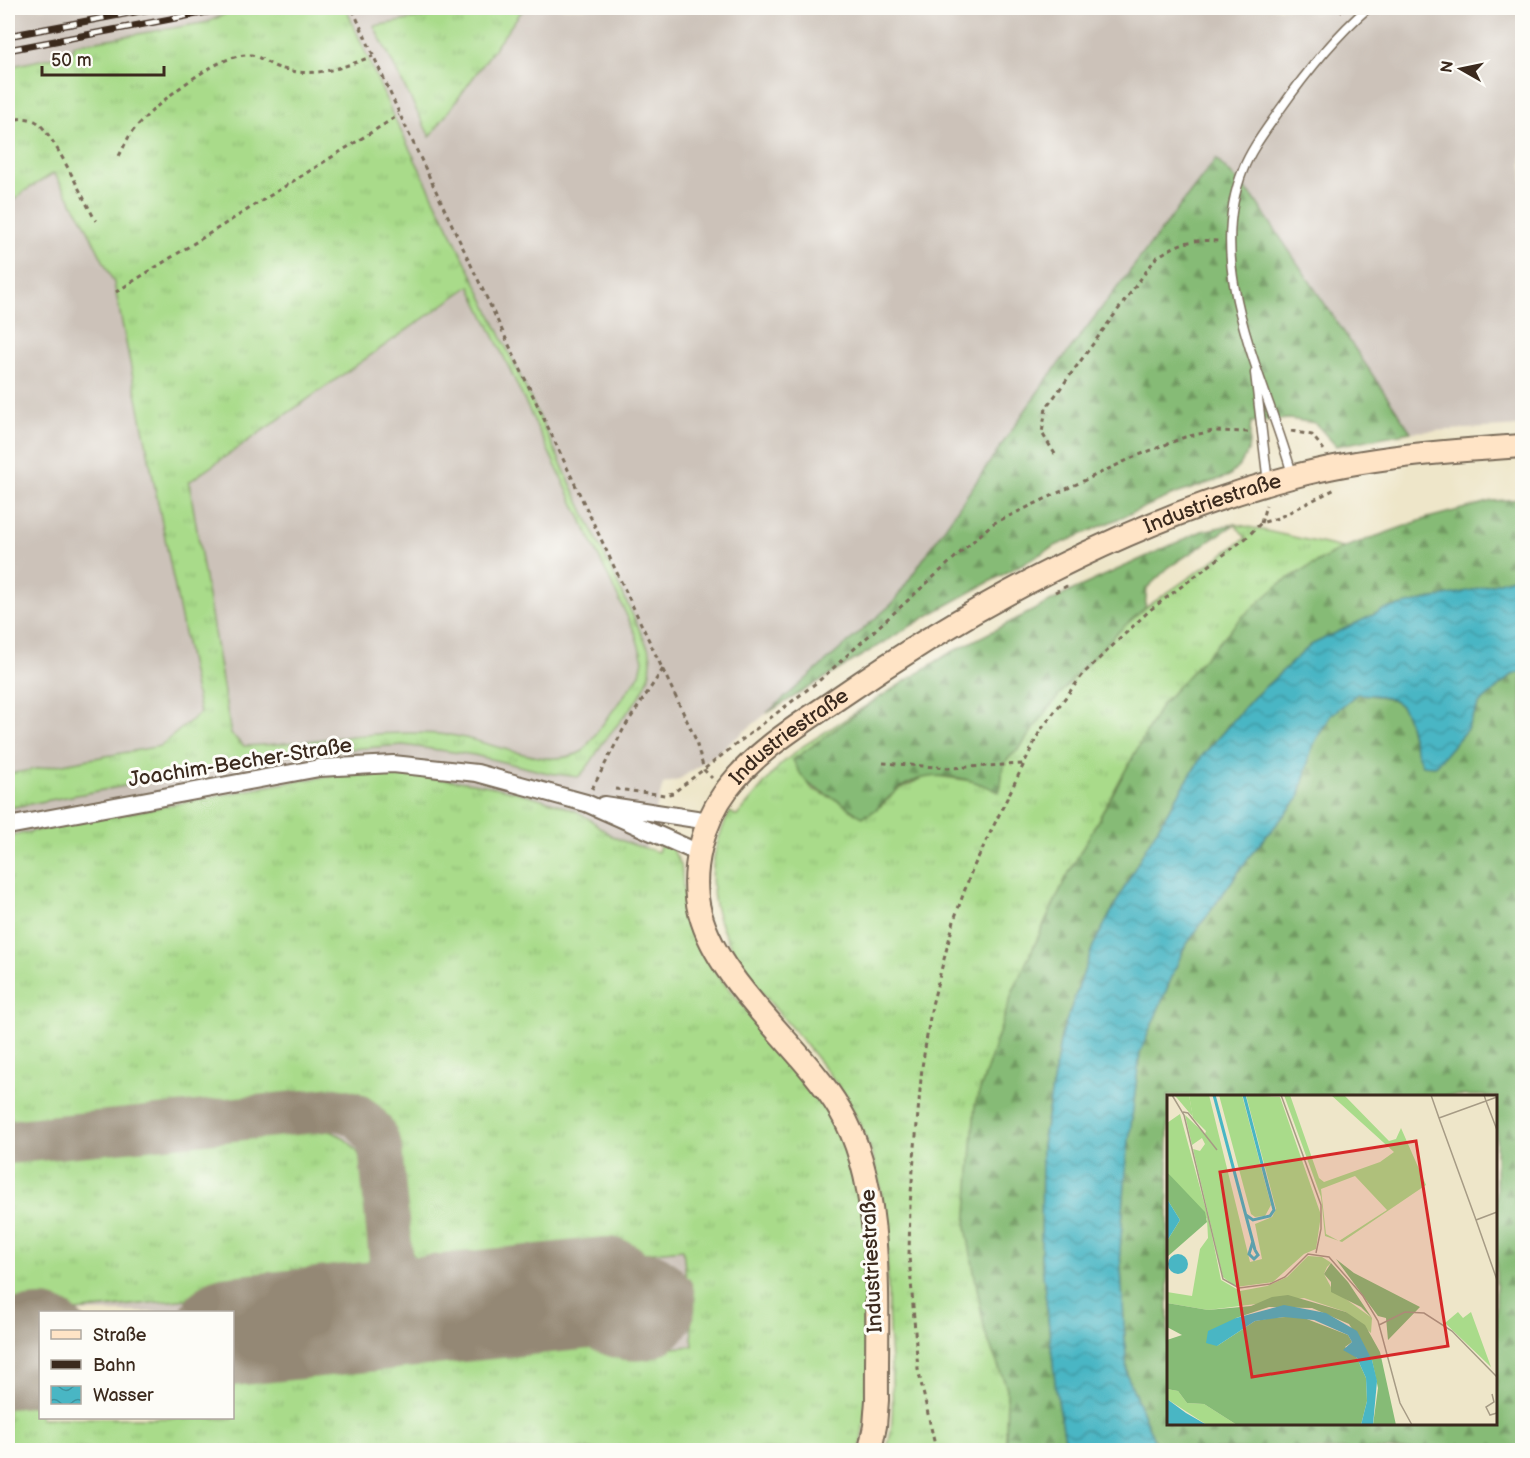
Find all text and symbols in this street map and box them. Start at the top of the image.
scale bar [42,39,164,77]
north arrow [1431,39,1491,99]
text: 50 m [51,50,92,71]
text: N [1437,59,1458,74]
street label: Industriestraße [1140,468,1284,539]
street label: Industriestraße [724,683,853,790]
street label: Joachim-Becher-Straße [126,732,354,793]
inset map [1167,1095,1497,1425]
street label: Industriestraße [855,1188,888,1333]
legend [39,1311,234,1419]
text: Straße [93,1325,147,1346]
text: Bahn [93,1355,136,1376]
text: Wasser [93,1385,154,1406]

